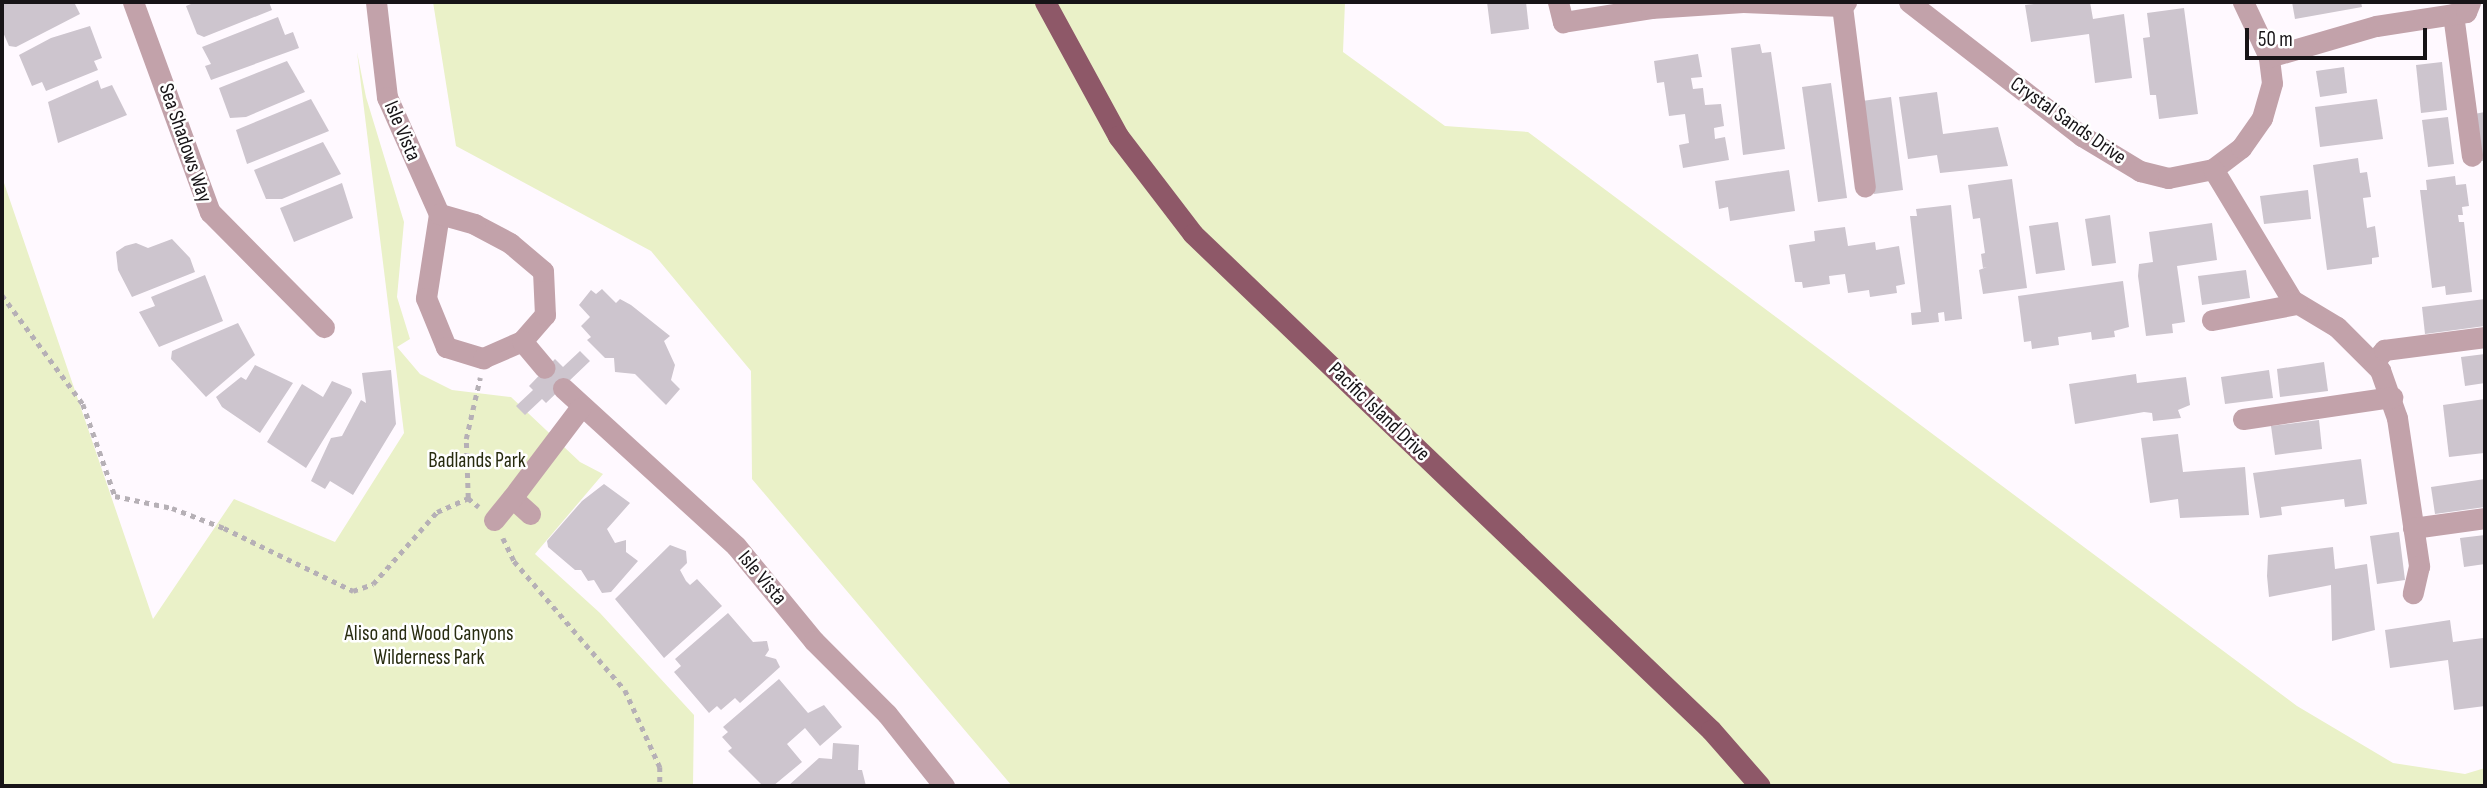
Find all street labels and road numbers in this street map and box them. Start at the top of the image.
street label: Crystal Sands Drive [2005,72,2131,170]
street label: Sea Shadows Way [153,80,217,206]
street label: Isle Vista [378,97,426,165]
street label: Pacific Island Drive [1323,357,1435,467]
street label: Isle Vista [732,546,792,610]

